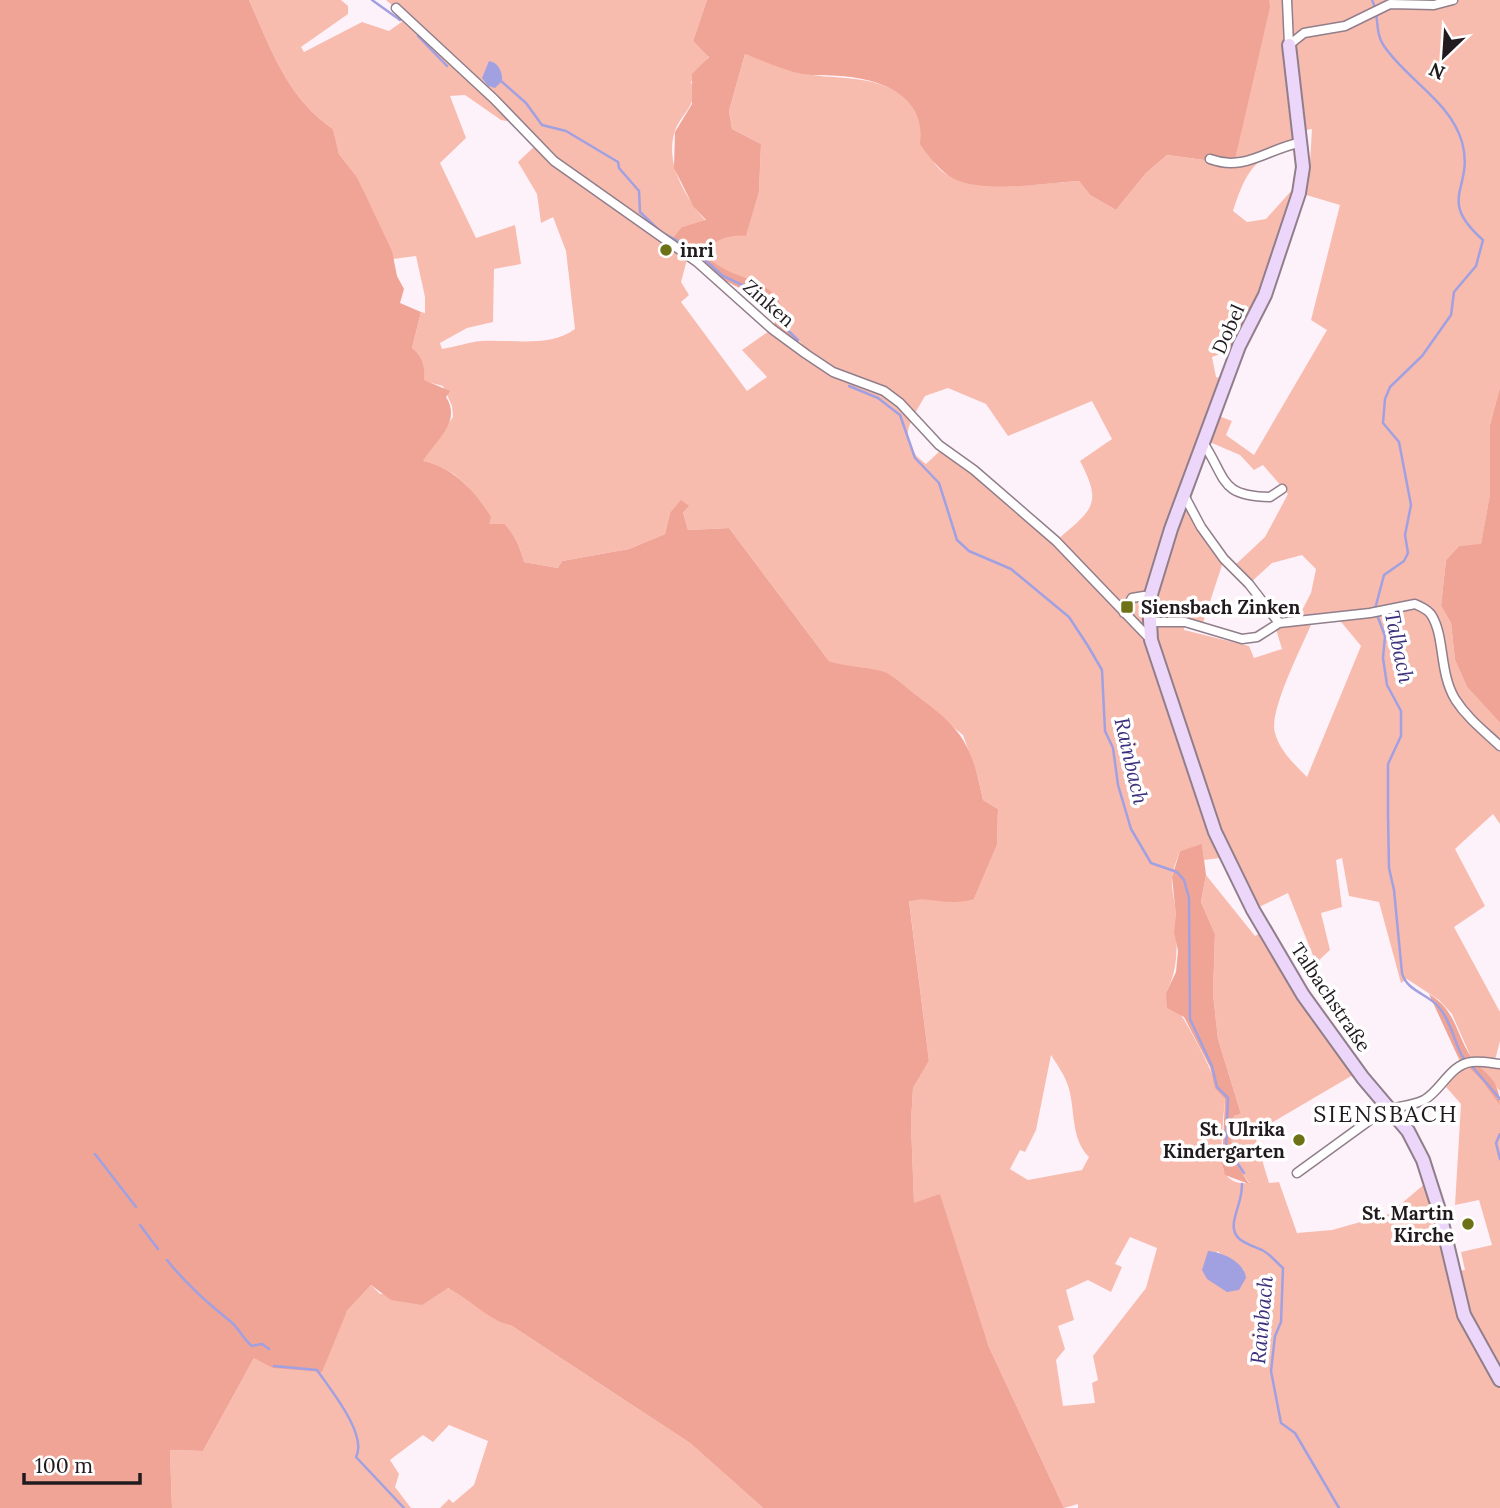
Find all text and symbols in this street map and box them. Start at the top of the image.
north arrow [1409,21,1479,91]
text: N [1425,57,1449,85]
place label: inri [680,238,714,262]
marker: inri [658,242,674,258]
street label: Zinken [738,274,800,332]
street label: Dobel [1207,300,1249,358]
place label: Siensbach Zinken [1141,595,1300,619]
marker: Siensbach Zinken [1119,599,1135,615]
water label: Talbach [1379,608,1420,686]
water label: Rainbach [1108,715,1155,807]
street label: Talbachstraße [1286,938,1376,1056]
district label: SIENSBACH [1313,1099,1459,1128]
place label: St. Ulrika Kindergarten [1163,1117,1285,1163]
marker: St. Ulrika Kindergarten [1291,1132,1307,1148]
place label: St. Martin Kirche [1362,1201,1454,1247]
marker: St. Martin Kirche [1460,1216,1476,1232]
water label: Rainbach [1244,1275,1279,1365]
scale bar [24,1442,140,1486]
text: 100 m [35,1452,93,1479]

